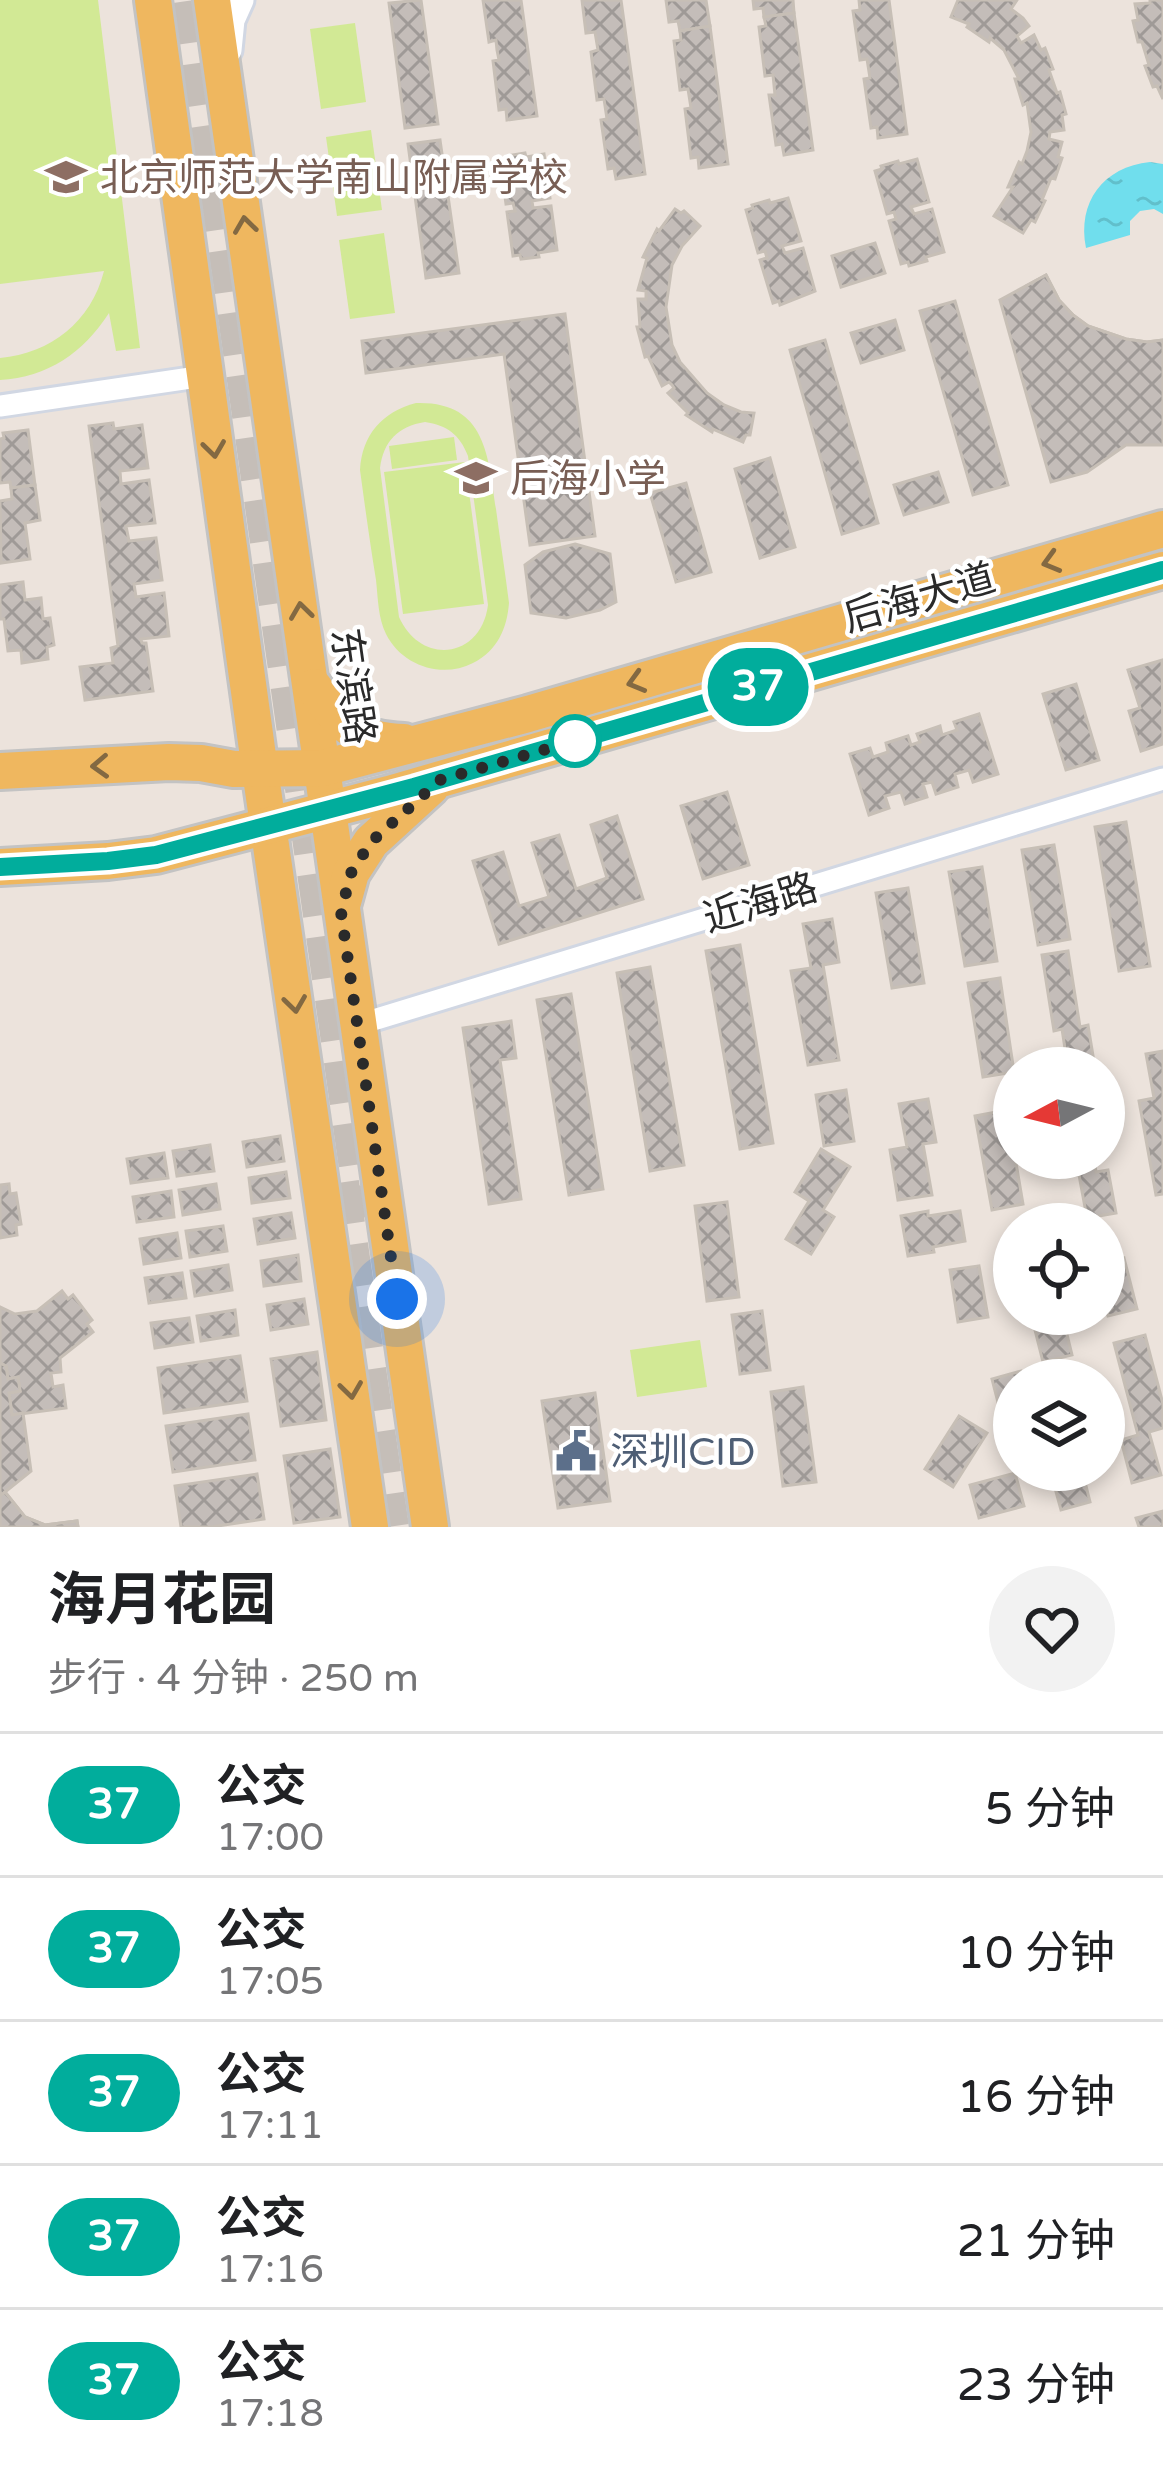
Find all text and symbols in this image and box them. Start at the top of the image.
school or university icon: 北京师范大学南山附属学校 [43,154,89,200]
place label: 北京师范大学南山附属学校 [100,155,568,202]
one-way arrow [233,215,259,234]
one-way arrow [200,439,226,459]
school or university icon: 后海小学 [453,455,499,501]
place label: 后海小学 [510,456,666,503]
one-way arrow [1041,547,1062,572]
street label: 后海大道 [838,554,1001,643]
one-way arrow [289,601,315,620]
street label: 东滨路 [321,625,384,747]
line badge: 37 [704,648,812,726]
text: 37 [732,661,784,712]
one-way arrow [626,668,647,693]
unlabelled marker [550,716,600,766]
one-way arrow [90,753,109,779]
street label: 近海路 [698,864,823,943]
one-way arrow [281,994,307,1014]
north arrow [993,1047,1125,1179]
map controls [993,1047,1125,1491]
button: locate [993,1203,1125,1335]
your location [367,1269,427,1329]
button: layers [993,1359,1125,1491]
one-way arrow [337,1380,363,1400]
public building icon: 深圳CID [553,1428,599,1474]
place label: 深圳CID [610,1429,756,1476]
button: heart [989,1566,1115,1692]
text: 海月花园 [48,1567,276,1635]
text: 步行 · 4 分钟 · 250 m [48,1655,419,1702]
text: 公交 [216,1760,306,1814]
text: 37 [88,1779,140,1830]
text: 5 分钟 [985,1783,1115,1837]
text: 17:00 [216,1814,324,1861]
text: 公交 [216,1904,306,1958]
text: 37 [88,1923,140,1974]
text: 10 分钟 [957,1927,1115,1981]
text: 17:05 [216,1958,324,2005]
text: 公交 [216,2048,306,2102]
text: 37 [88,2067,140,2118]
text: 16 分钟 [957,2071,1115,2125]
text: 17:11 [216,2102,324,2149]
text: 公交 [216,2192,306,2246]
text: 37 [88,2211,140,2262]
text: 21 分钟 [957,2215,1115,2269]
text: 17:16 [216,2246,324,2293]
text: 公交 [216,2336,306,2390]
text: 37 [88,2355,140,2406]
text: 23 分钟 [957,2359,1115,2413]
text: 17:18 [216,2390,324,2437]

